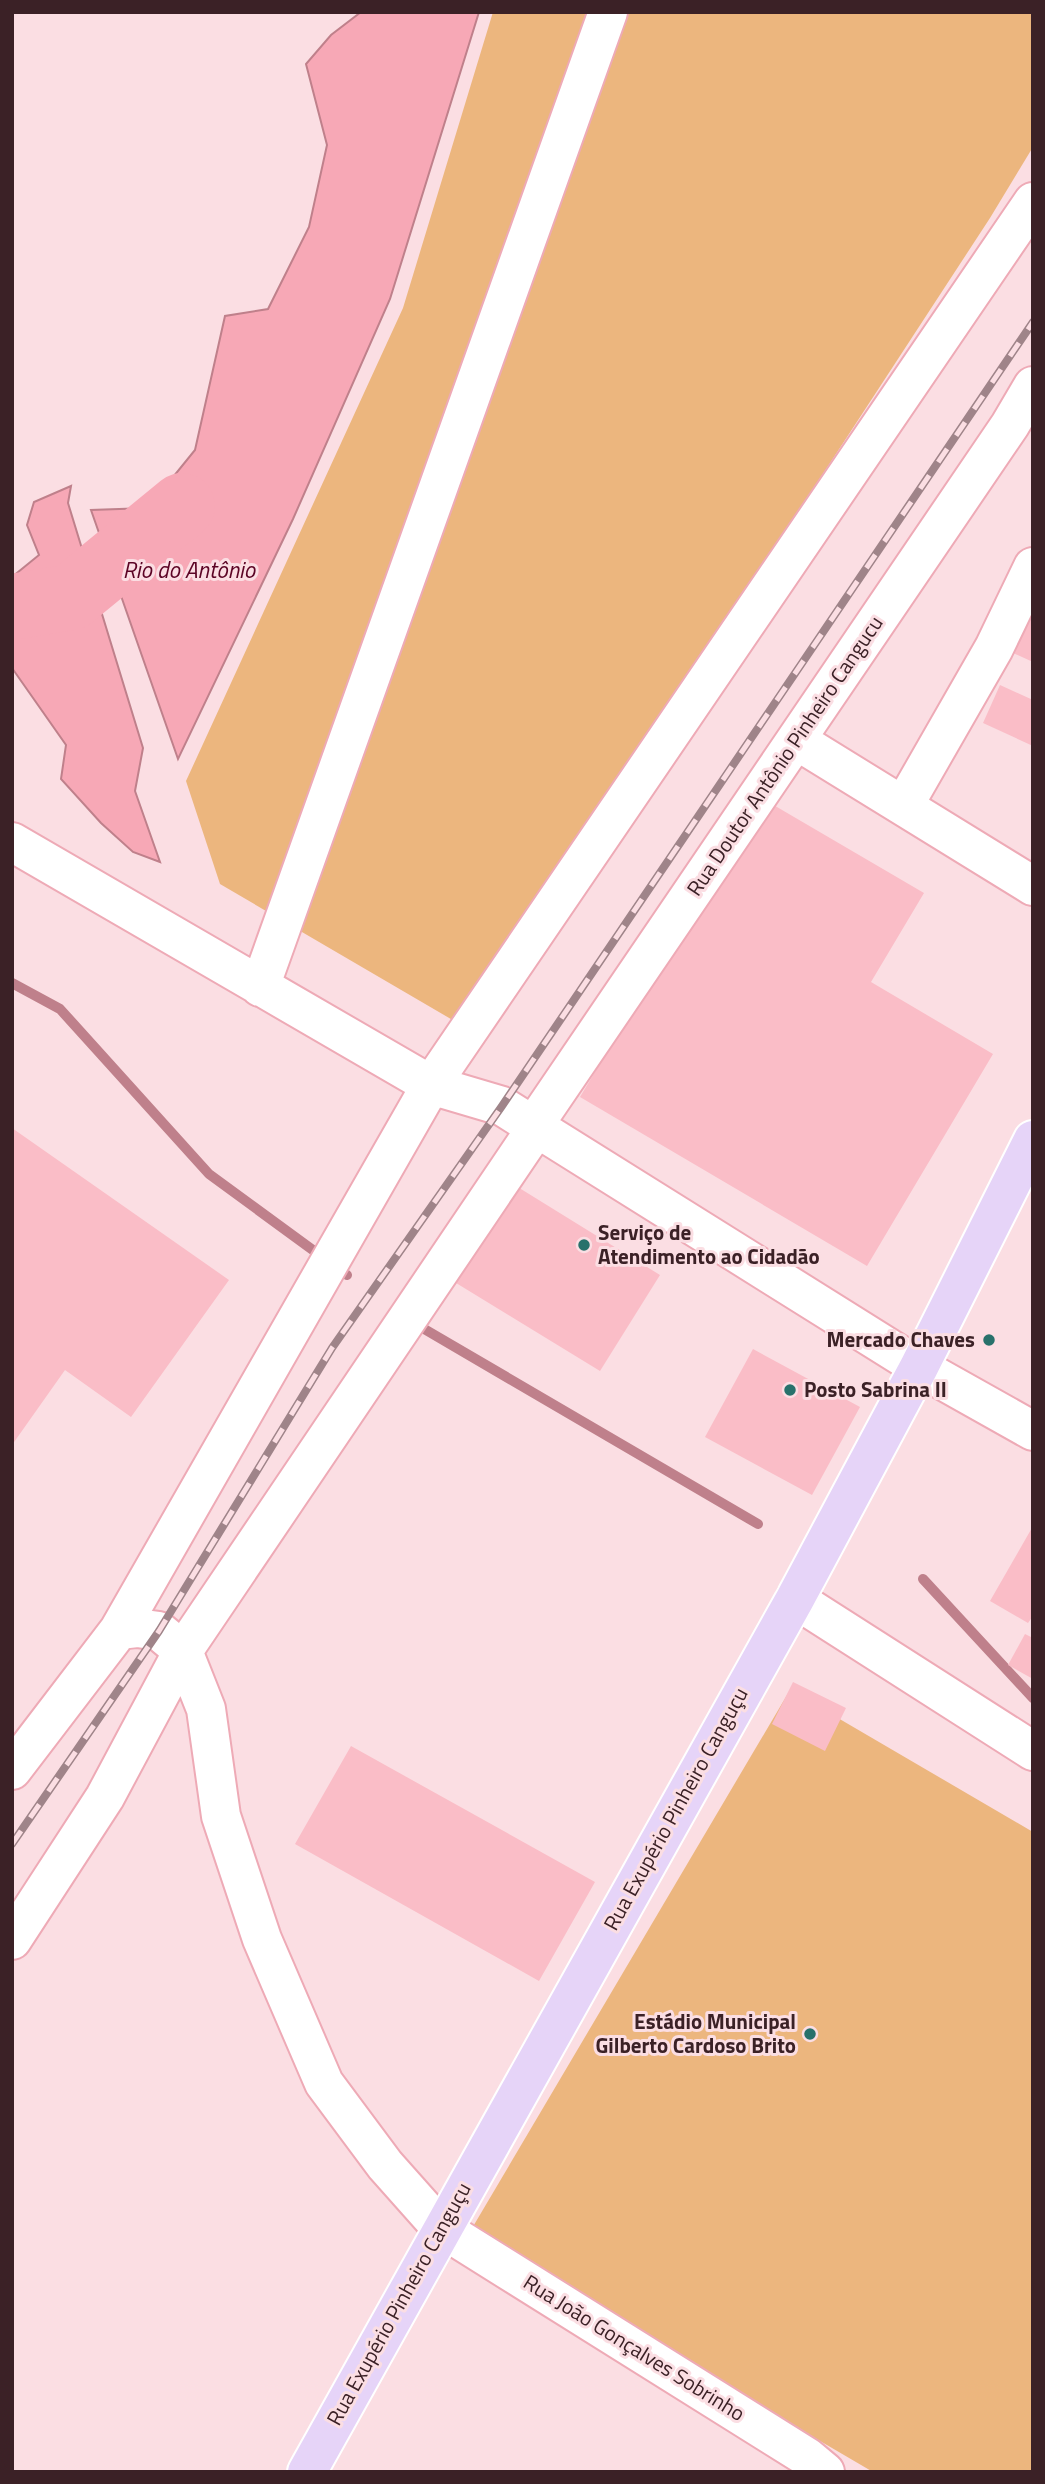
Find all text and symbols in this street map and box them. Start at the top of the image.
water label: Rio do Antônio [123,552,256,587]
street label: Rua Doutor Antônio Pinheiro Cangucu [678,609,890,902]
place label: Serviço de Atendimento ao Cidadão [598,1216,820,1272]
marker: Serviço de Atendimento ao Cidadão [576,1237,592,1253]
place label: Mercado Chaves [827,1323,975,1355]
marker: Mercado Chaves [981,1332,997,1348]
place label: Posto Sabrina II [804,1373,947,1405]
marker: Posto Sabrina II [782,1382,798,1398]
street label: Rua Exupério Pinheiro Canguçu [595,1681,755,1936]
place label: Estádio Municipal Gilberto Cardoso Brito [596,2005,796,2061]
marker: Estádio Municipal Gilberto Cardoso Brito [802,2026,818,2042]
street label: Rua Exupério Pinheiro Canguçu [318,2176,478,2431]
street label: Rua João Gonçalves Sobrinho [517,2266,752,2429]

